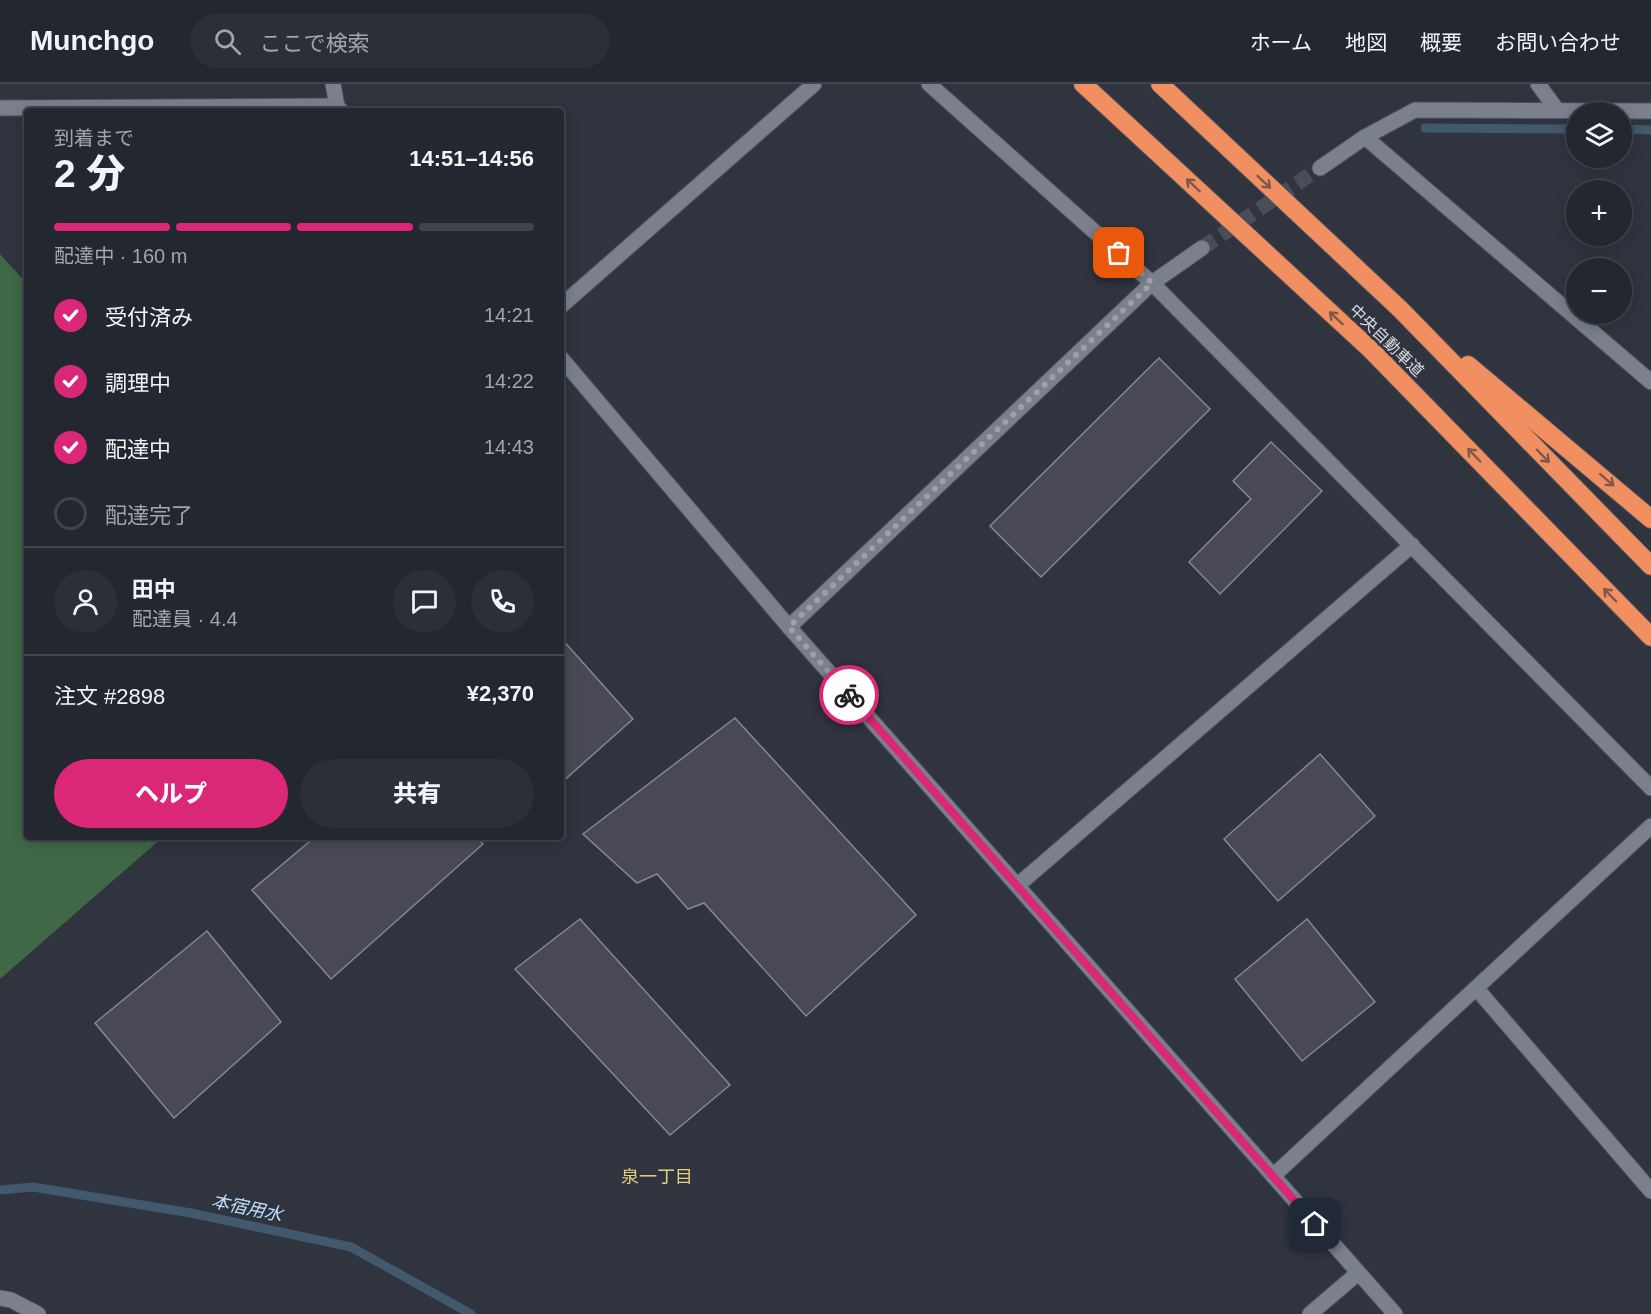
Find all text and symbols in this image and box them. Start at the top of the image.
search box [190,14,610,68]
text: Munchgo [30,25,154,56]
icon: search [211,25,244,58]
text: ここで検索 [259,31,369,56]
text: ホーム [1250,31,1312,54]
text: 地図 [1345,31,1387,54]
text: 概要 [1420,31,1462,54]
text: お問い合わせ [1495,31,1621,54]
map controls [1566,102,1632,324]
button: layers [1566,102,1632,168]
text: 到着まで [54,127,134,149]
text: 14:51–14:56 [409,146,534,171]
text: 2 分 [54,152,126,195]
one-way arrow [1256,174,1271,188]
one-way arrow [1185,178,1200,192]
button: + [1566,180,1632,246]
pin [1093,227,1144,278]
icon: bag [1102,236,1135,269]
text: 配達中 · 160 m [54,245,187,267]
button: − [1566,258,1632,324]
icon: check [54,299,87,332]
street label: 中央自動車道 [1346,301,1427,380]
text: 14:21 [484,304,534,326]
text: 受付済み [105,305,193,330]
one-way arrow [1329,311,1344,325]
icon: check [54,365,87,398]
text: 14:22 [484,370,534,392]
text: 調理中 [105,371,171,396]
icon: check [54,431,87,464]
text: 14:43 [484,436,534,458]
text: 配達中 [105,437,171,462]
one-way arrow [1466,448,1481,463]
one-way arrow [1536,449,1551,464]
one-way arrow [1599,473,1614,487]
text: 配達完了 [105,503,193,528]
button: person [54,570,117,633]
button: chat [393,570,456,633]
button: phone [471,570,534,633]
text: 田中 [132,577,176,602]
one-way arrow [1603,587,1617,602]
text: 配達員 · 4.4 [132,608,238,630]
courier [819,665,879,725]
icon: bike [833,679,866,712]
text: ¥2,370 [467,681,534,706]
text: 注文 #2898 [54,684,165,709]
button: ヘルプ [54,759,288,828]
button: 共有 [300,759,534,828]
district label: 泉一丁目 [621,1167,693,1187]
water label: 本宿用水 [210,1191,286,1226]
pin [1289,1198,1340,1249]
icon: home [1298,1207,1331,1240]

